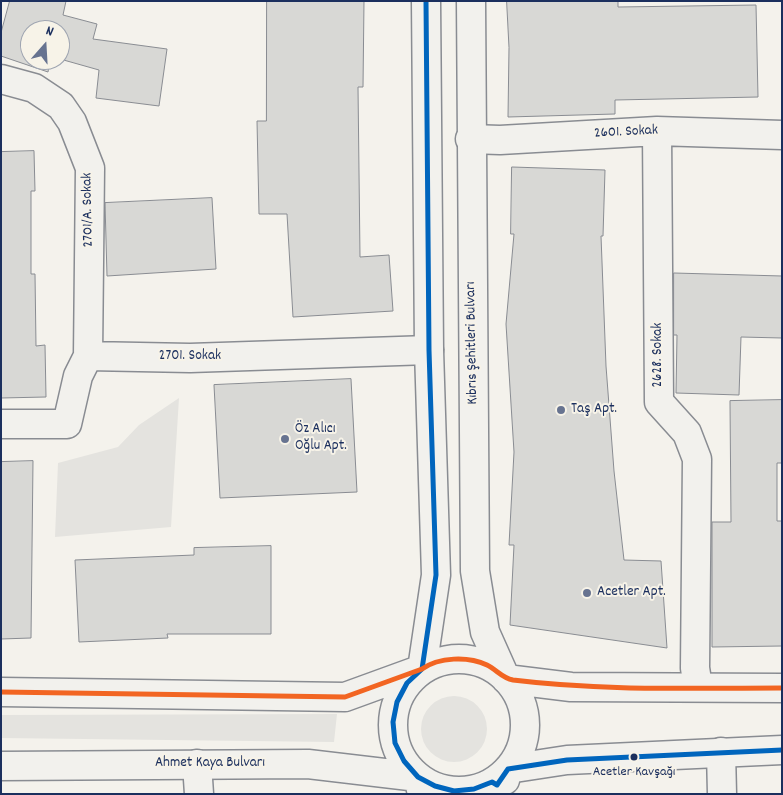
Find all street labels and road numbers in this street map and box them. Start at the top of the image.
street label: 2601. Sokak [594,122,658,144]
street label: 2701/A. Sokak [79,172,99,248]
street label: Kıbrıs Şehitleri Bulvarı [463,281,483,405]
street label: 2628. Sokak [650,322,668,388]
street label: 2701. Sokak [159,348,221,366]
street label: Ahmet Kaya Bulvarı [155,755,265,773]

